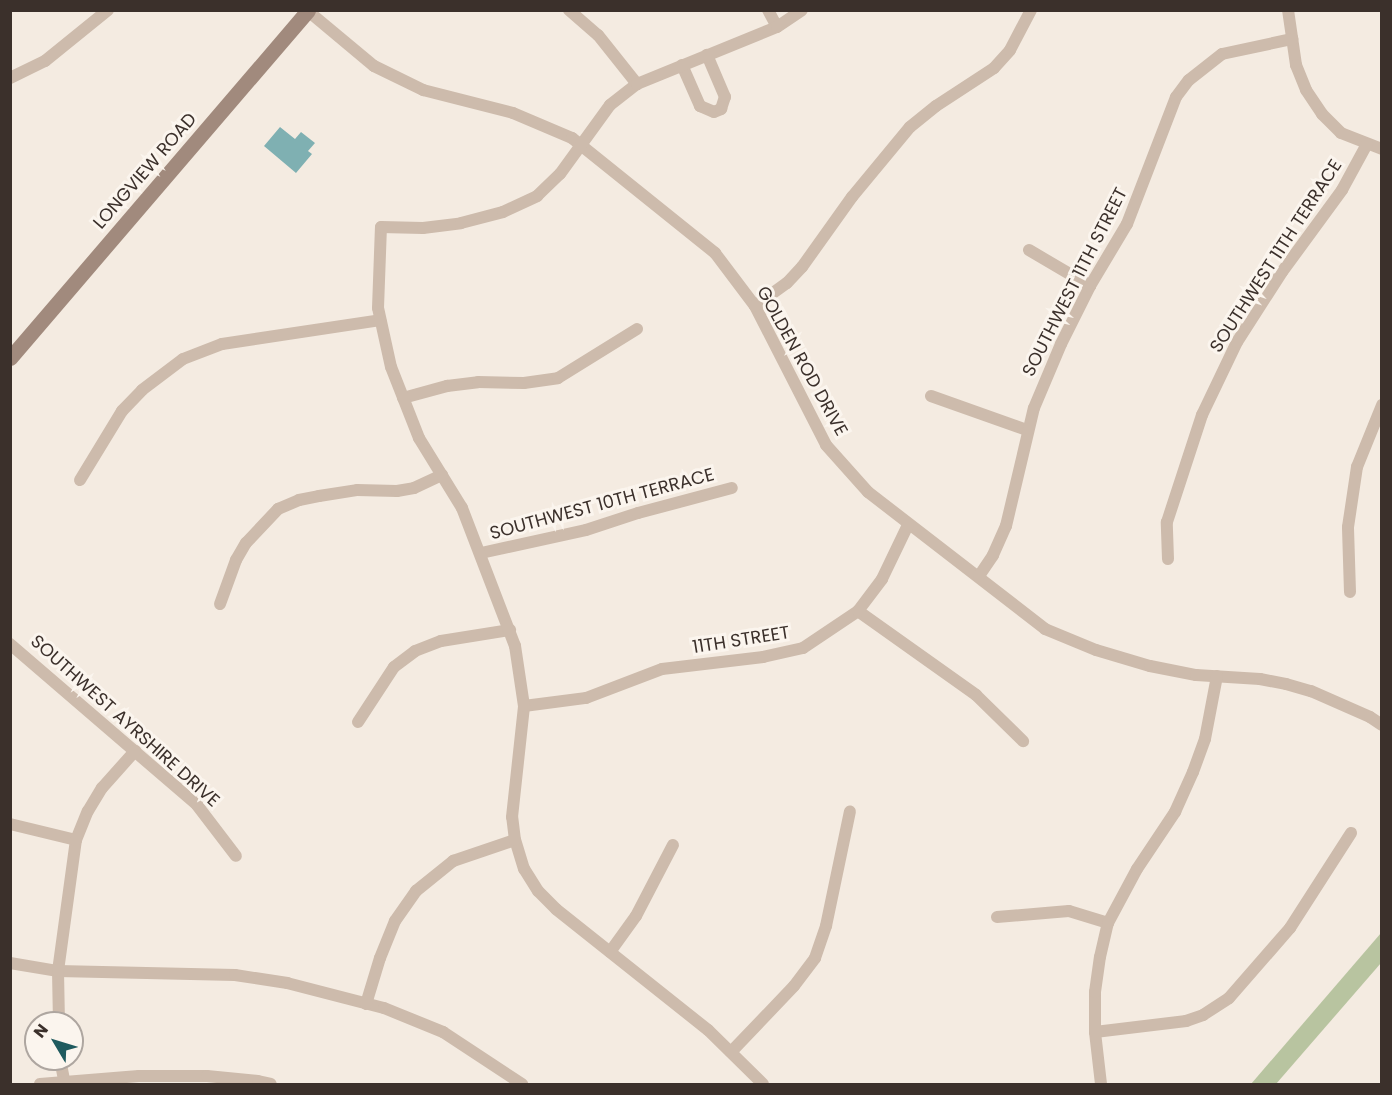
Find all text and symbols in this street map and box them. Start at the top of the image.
street label: LONGVIEW ROAD [89,109,201,233]
street label: SOUTHWEST 11TH TERRACE [1206,156,1346,356]
street label: SOUTHWEST 11TH STREET [1018,184,1132,380]
street label: GOLDEN ROD DRIVE [752,283,852,439]
street label: SOUTHWEST 10TH TERRACE [488,464,716,544]
street label: 11TH STREET [691,622,791,658]
street label: SOUTHWEST AYRSHIRE DRIVE [26,631,224,811]
north arrow [24,1011,84,1071]
text: N [28,1019,54,1043]

